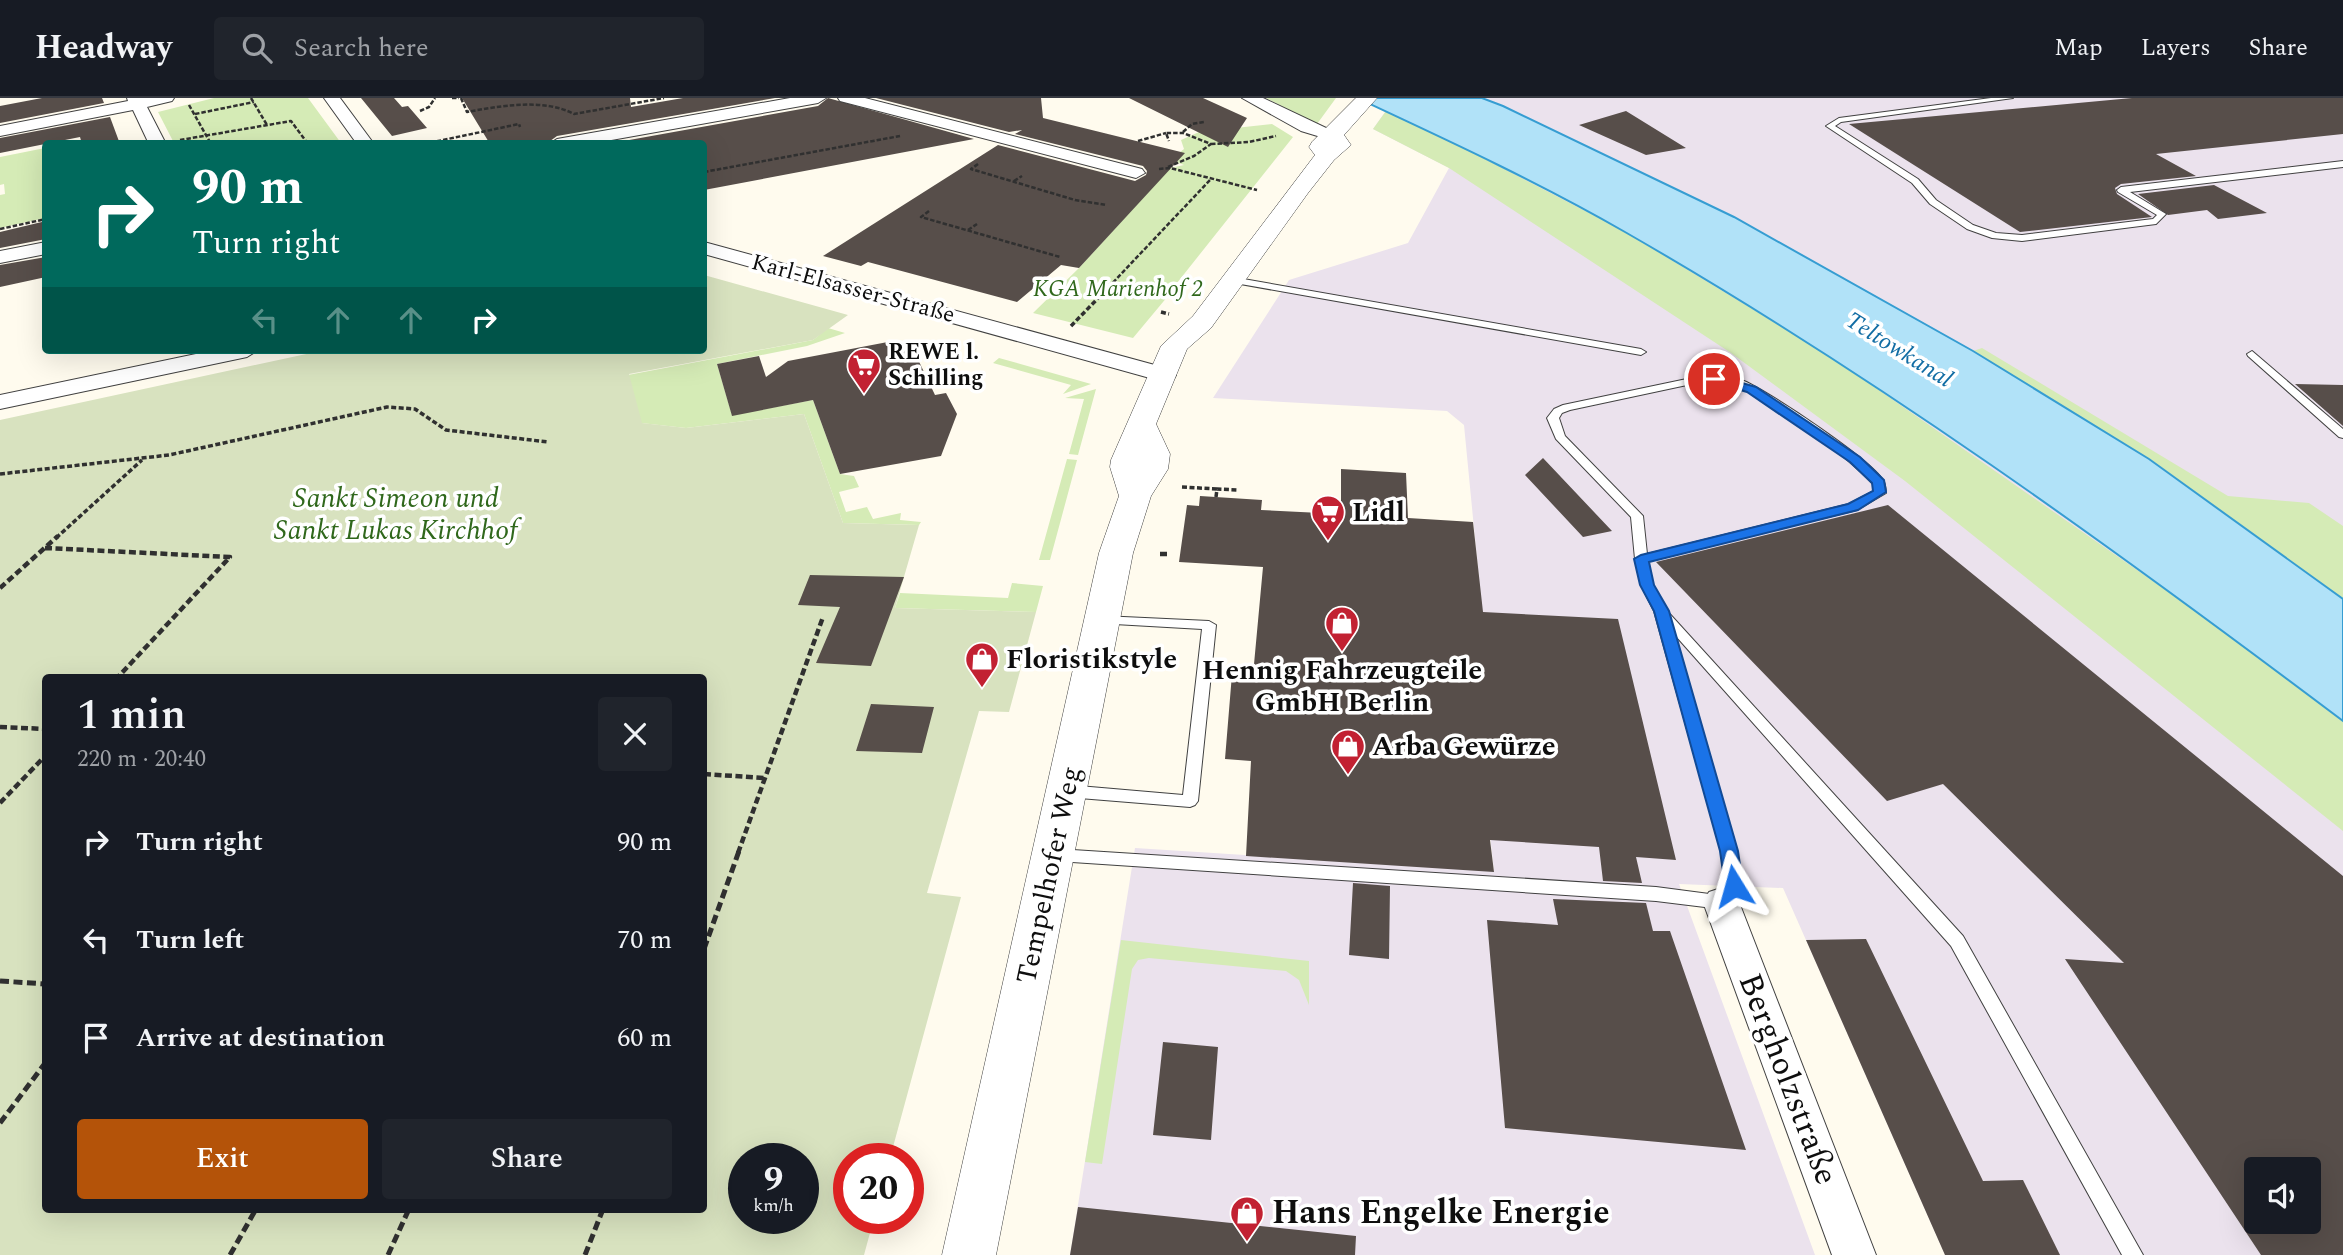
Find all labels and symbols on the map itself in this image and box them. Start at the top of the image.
street label: Karl-Elsasser-Straße [747,245,959,333]
park label: KGA Marienhof 2 [1033,272,1203,307]
water label: Teltowkanal [1838,303,1960,397]
place label: REWE l. Schilling [888,335,984,396]
supermarket icon: REWE l. Schilling [845,346,883,395]
pin [1684,349,1744,409]
park label: Sankt Simeon und Sankt Lukas Kirchhof [274,477,522,552]
place label: Lidl [1352,491,1405,534]
supermarket icon: Lidl [1309,493,1347,542]
shop icon: Hennig Fahrzeugteile GmbH Berlin [1323,604,1361,653]
place label: Floristikstyle [1006,638,1177,681]
shop icon: Floristikstyle [963,640,1001,689]
place label: Hennig Fahrzeugteile GmbH Berlin [1202,649,1482,724]
place label: Arba Gewürze [1372,725,1556,768]
shop icon: Arba Gewürze [1329,727,1367,776]
street label: Tempelhofer Weg [1005,762,1093,988]
position arrow [1697,849,1771,923]
street label: Bergholzstraße [1725,966,1851,1192]
speed limit sign: 20 [833,1143,924,1234]
place label: Hans Engelke Energie [1272,1188,1610,1238]
shop icon: Hans Engelke Energie [1228,1194,1266,1243]

